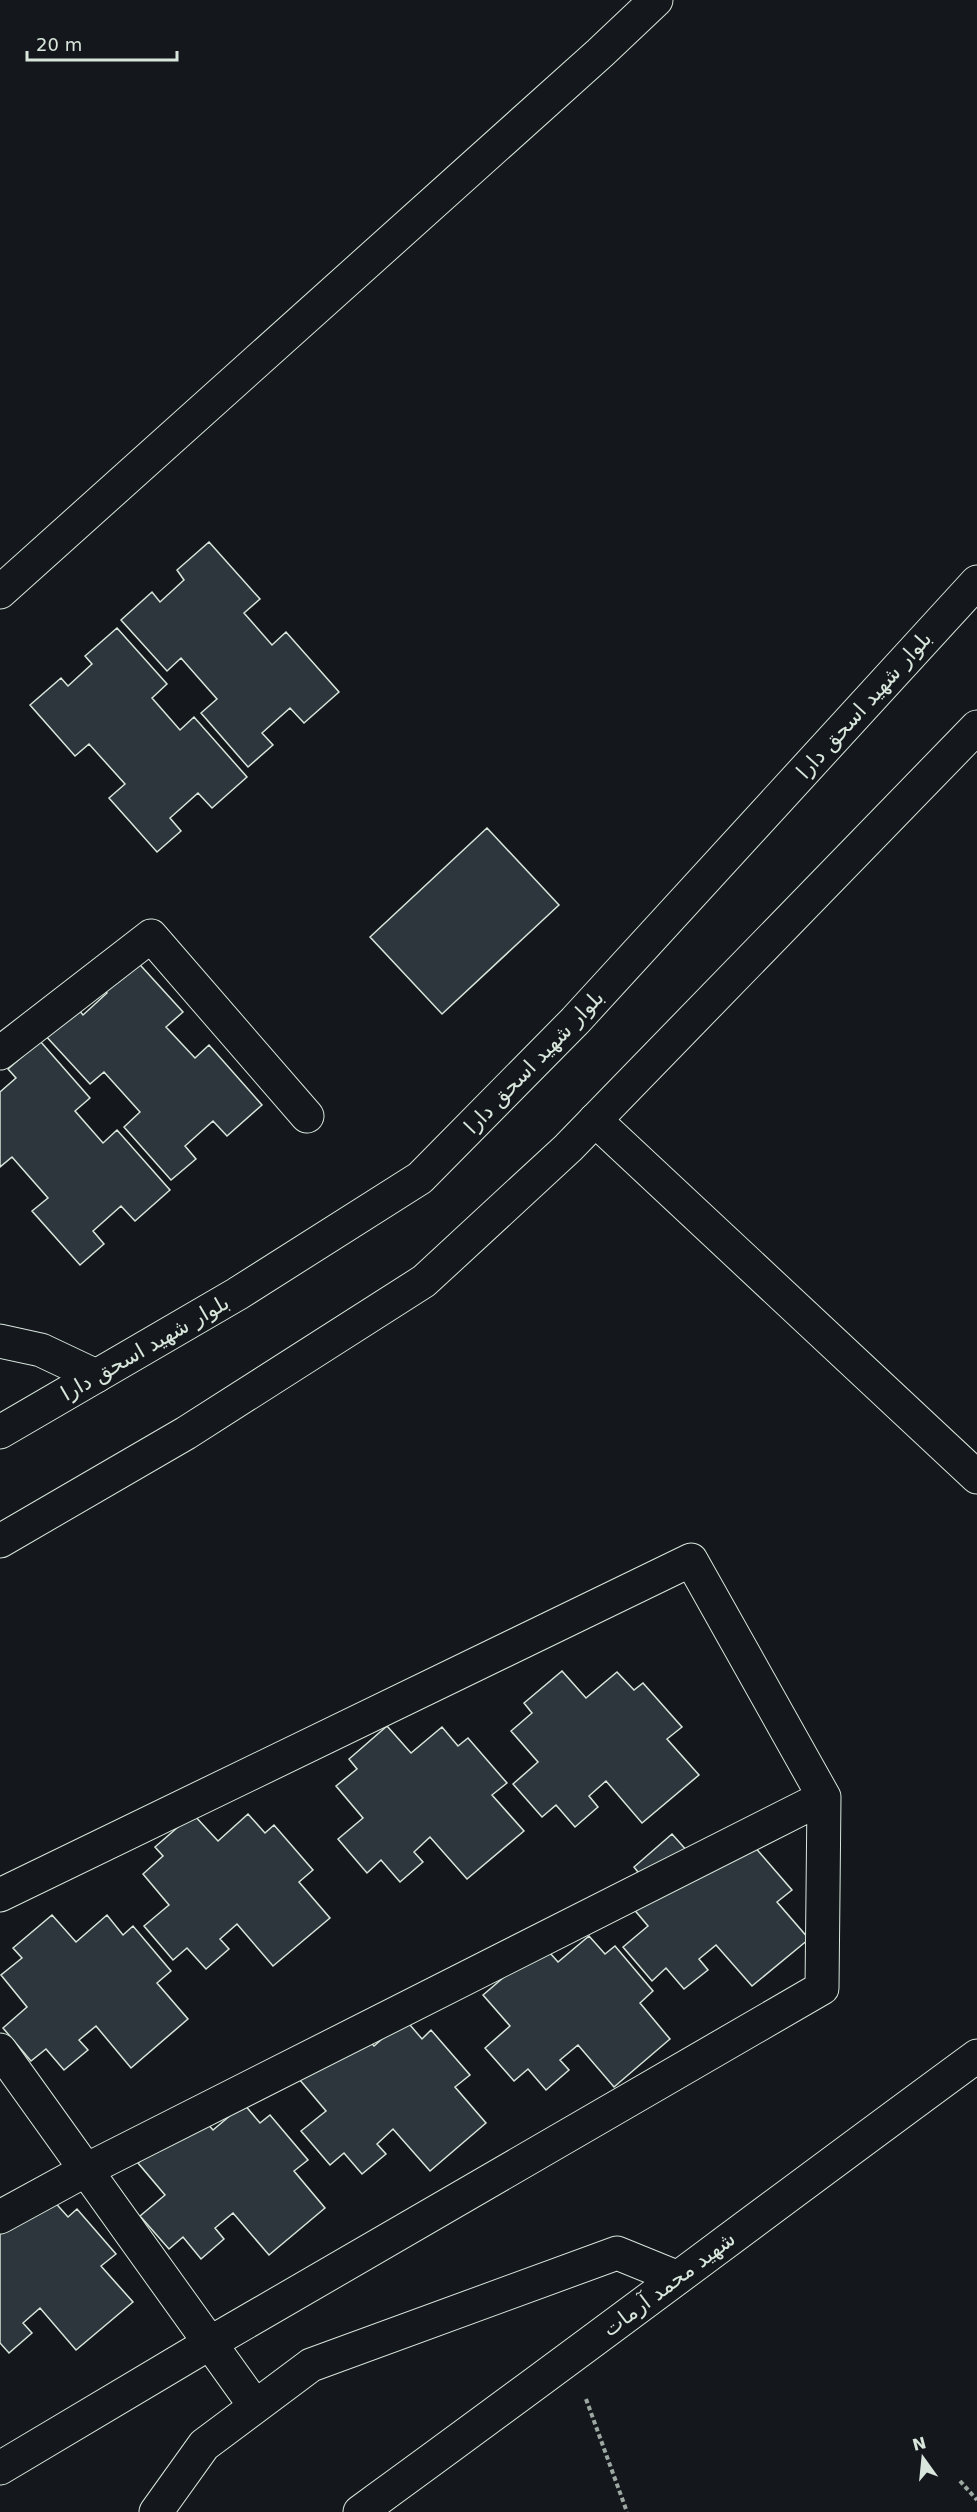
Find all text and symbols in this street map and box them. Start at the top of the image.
scale bar [27,24,177,62]
text: 20 m [36,34,82,55]
street label: بلوار شهید اسحق دارا [792,626,936,784]
street label: بلوار شهید اسحق دارا [459,985,609,1139]
street label: بلوار شهید اسحق دارا [57,1290,233,1406]
street label: شهید محمد آرمات [598,2226,740,2342]
north arrow [893,2428,953,2488]
text: N [910,2433,928,2455]

